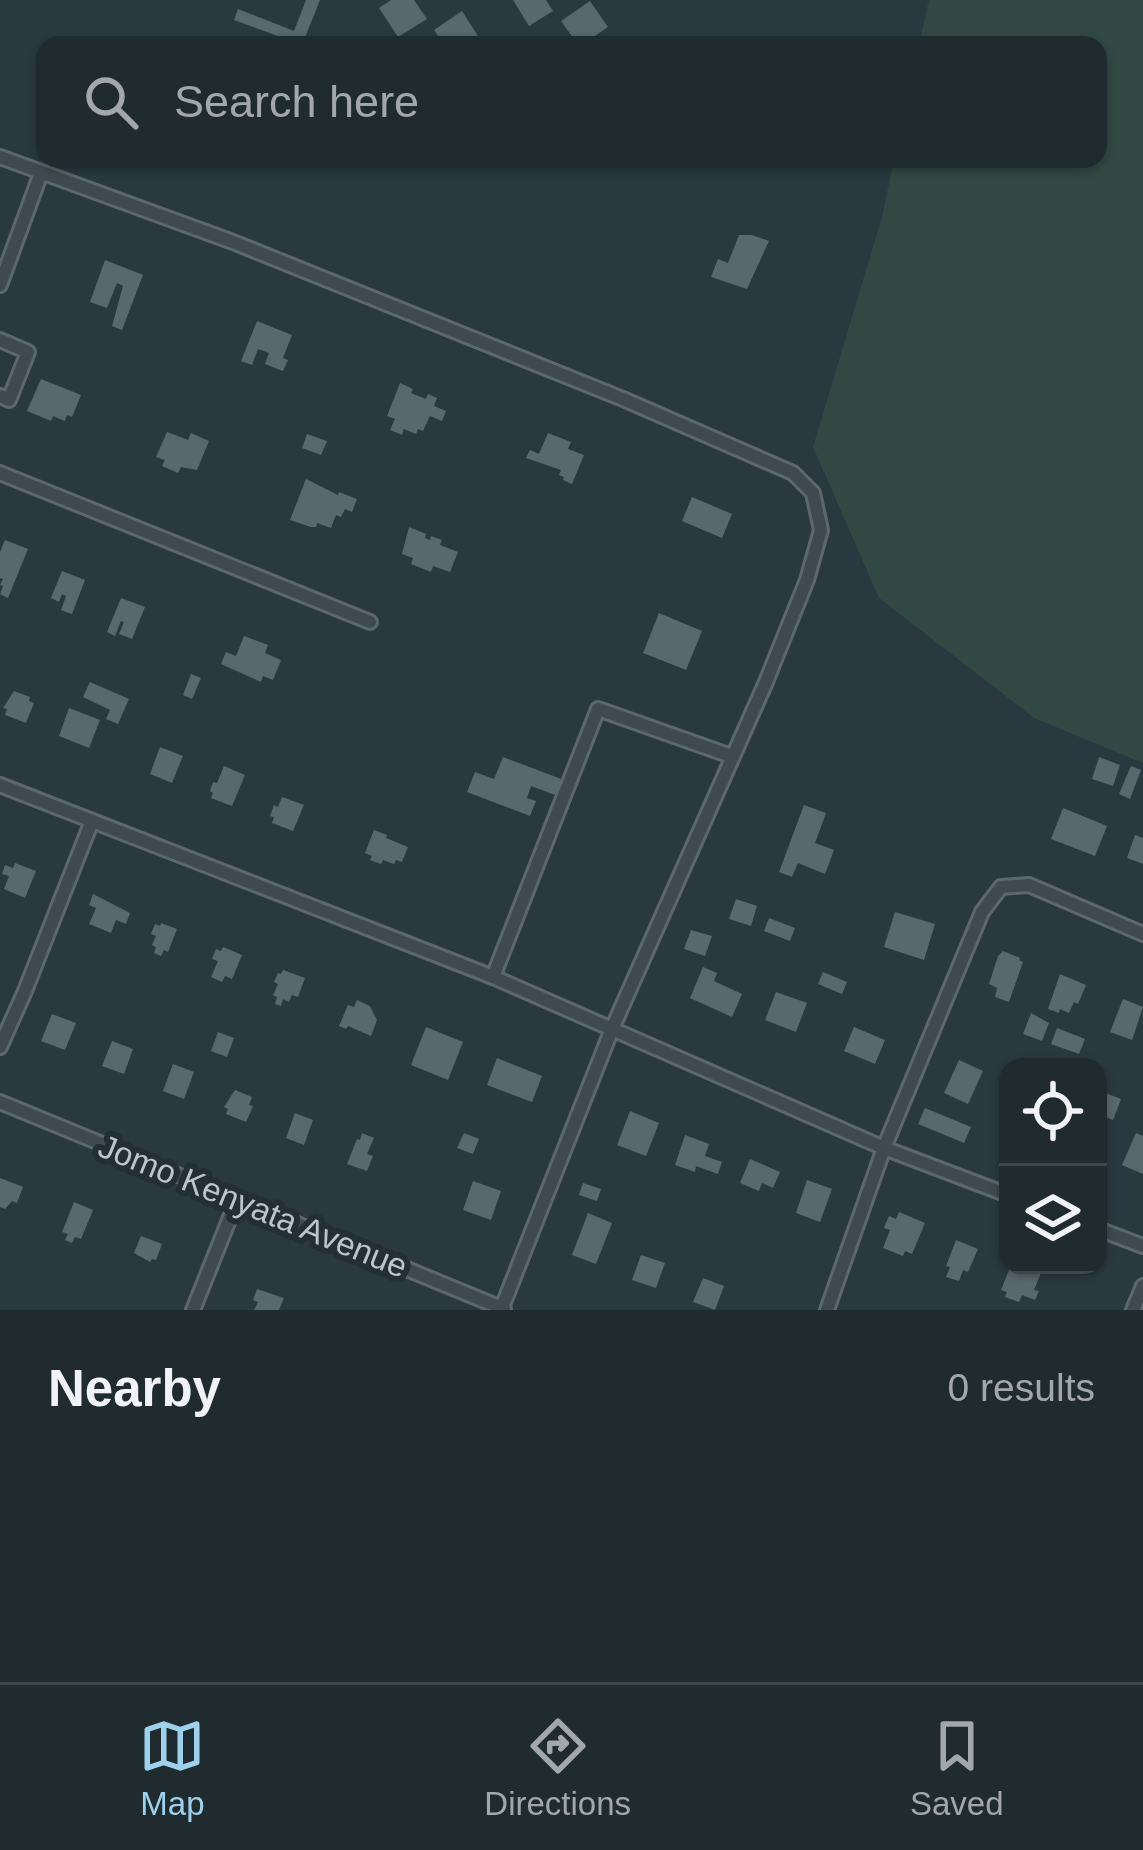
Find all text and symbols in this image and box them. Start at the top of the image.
search box [36,36,1107,168]
icon: search [78,69,144,135]
text: Search here [174,76,419,127]
map controls [999,1058,1107,1274]
button: locate [999,1058,1107,1166]
street label: Jomo Kenyata Avenue [93,1127,413,1285]
button: layers [999,1166,1107,1274]
text: Nearby [48,1360,221,1417]
text: 0 results [948,1366,1095,1409]
tab: Map [139,1713,205,1823]
tab: Directions [484,1713,631,1823]
tab: Saved [910,1713,1004,1823]

